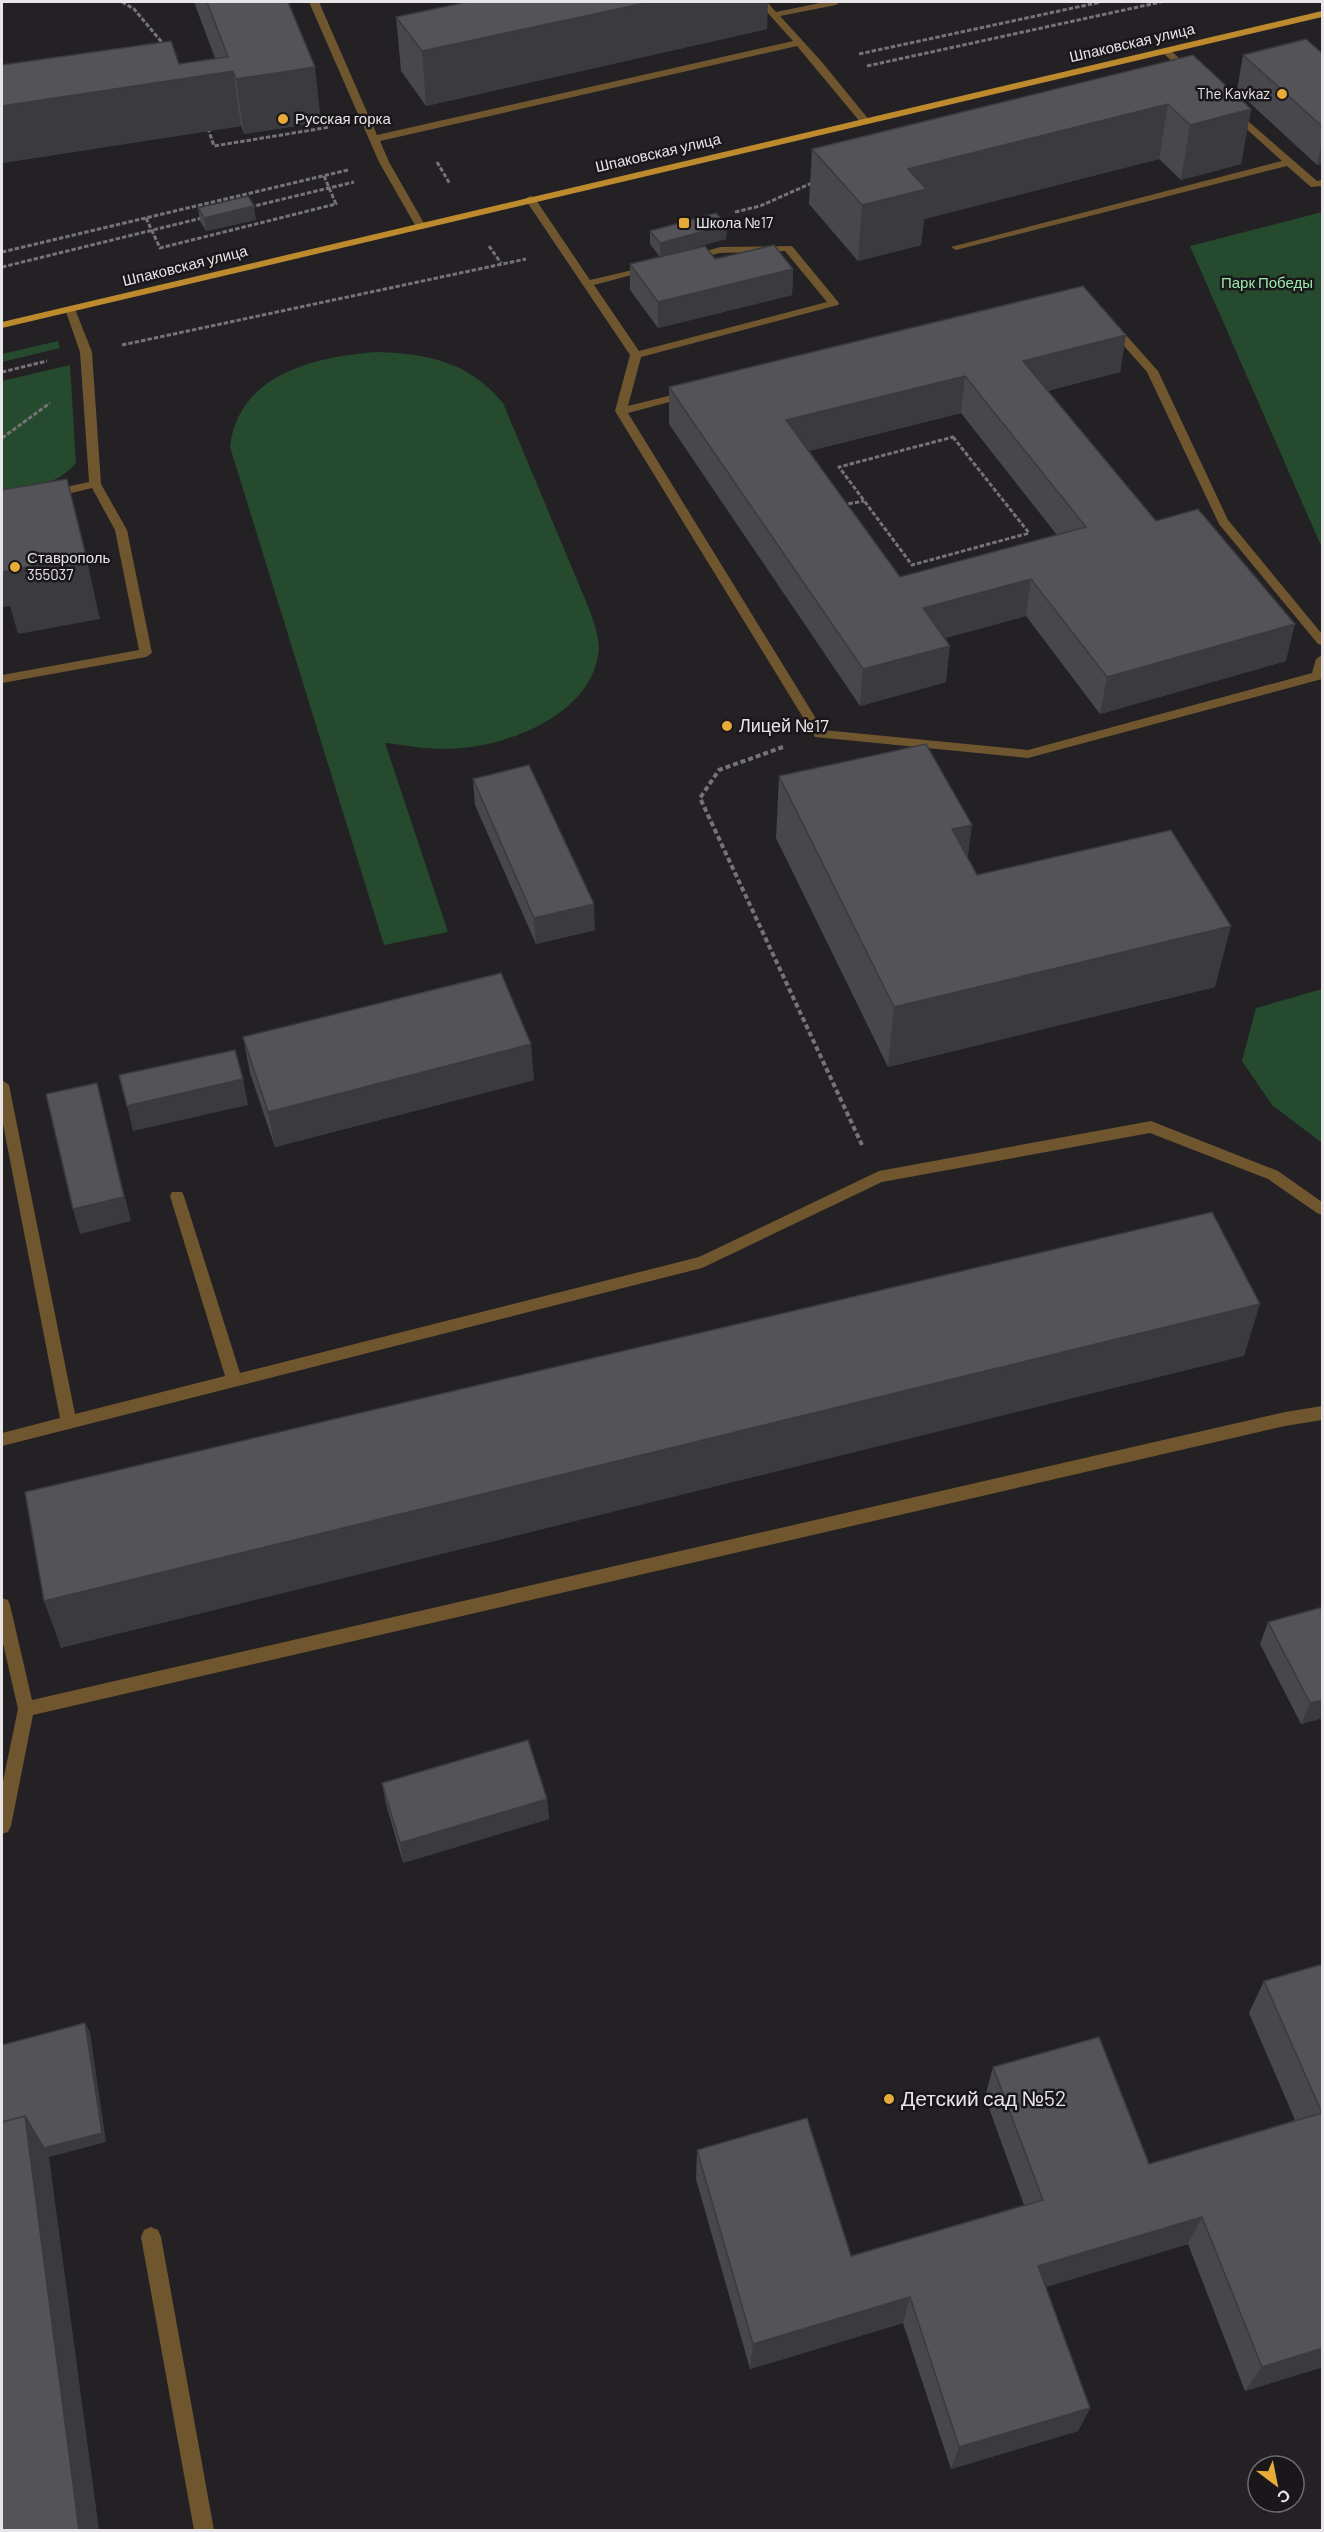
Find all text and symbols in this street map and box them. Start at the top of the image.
street label: Шпаковская улица [1067,19,1197,65]
place label: The Kavkaz [1197,84,1270,102]
marker: The Kavkaz [1275,87,1289,101]
place label: Русская горка [295,109,391,127]
marker: Русская горка [276,112,290,126]
street label: Шпаковская улица [593,129,723,175]
place label: Школа №17 [696,213,773,231]
marker: Школа №17 [677,216,691,230]
street label: Шпаковская улица [120,241,250,289]
park label: Парк Победы [1221,273,1313,291]
place label: Ставрополь 355037 [27,548,110,583]
marker: Ставрополь 355037 [8,560,22,574]
place label: Лицей №17 [739,714,829,736]
marker: Лицей №17 [720,719,734,733]
place label: Детский сад №52 [901,2085,1066,2110]
marker: Детский сад №52 [882,2092,896,2106]
north arrow [1246,2454,1306,2514]
text: С [1274,2486,1294,2508]

